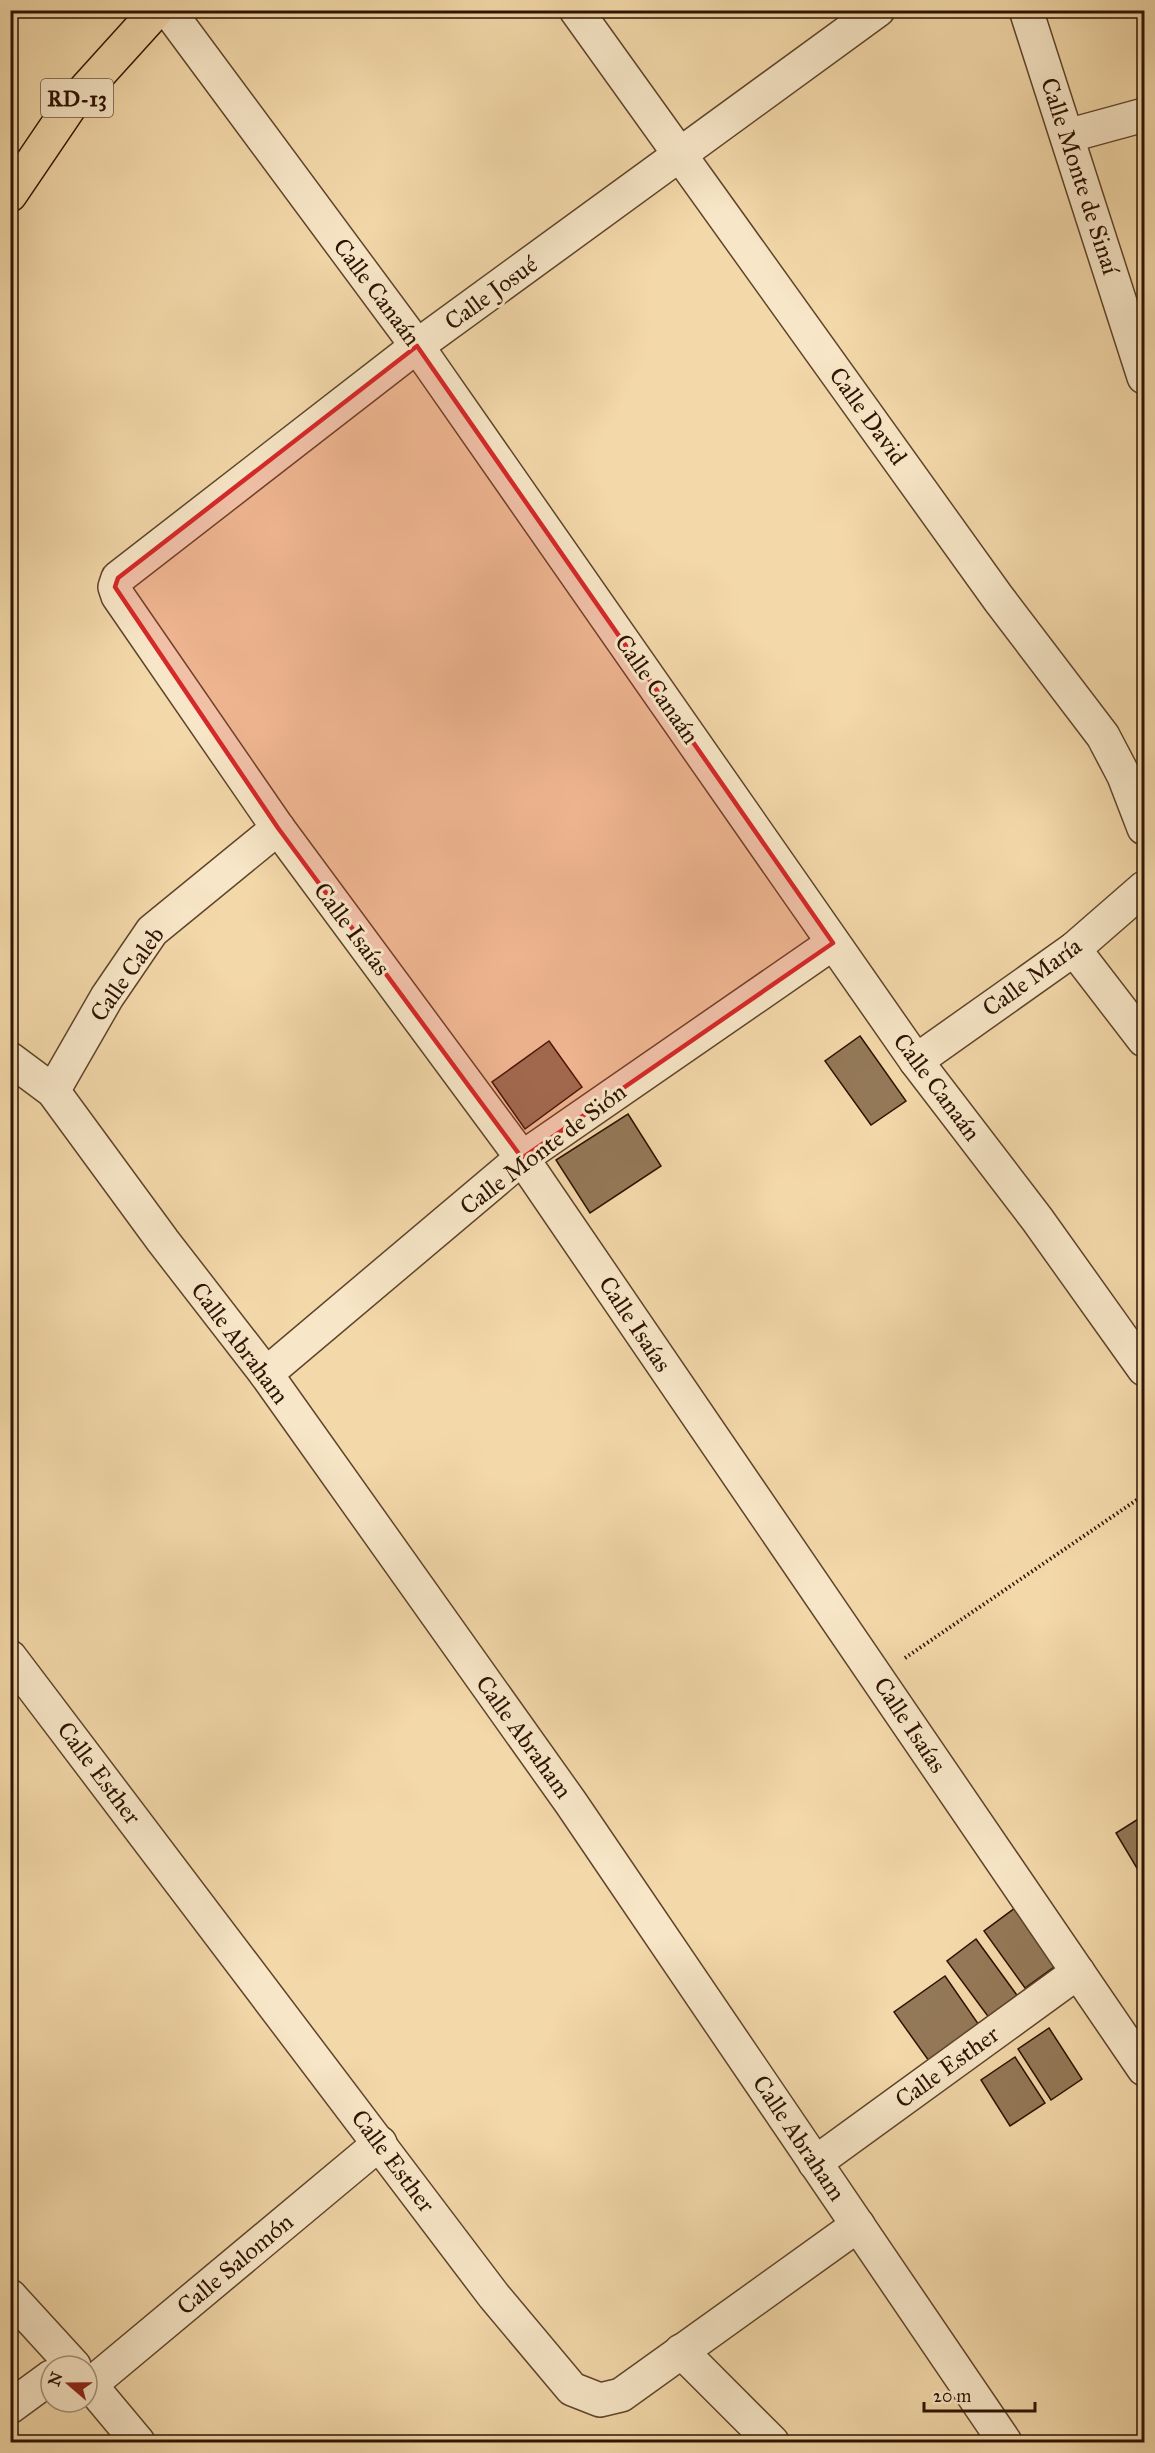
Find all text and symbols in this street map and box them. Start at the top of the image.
street label: Calle Monte de Sinaí [1034,74,1126,280]
road number: RD-13 [41,79,113,117]
street label: Calle Canaán [327,232,427,352]
street label: Calle Josué [439,249,543,337]
street label: Calle David [822,361,914,471]
street label: Calle Canaán [608,628,706,750]
street label: Calle Isaías [307,876,397,982]
street label: Calle Caleb [83,921,171,1027]
street label: Calle María [977,931,1088,1023]
street label: Calle Canaán [887,1027,987,1147]
street label: Calle Monte de Sión [454,1077,632,1221]
street label: Calle Isaías [592,1270,678,1378]
street label: Calle Abraham [184,1276,296,1410]
street label: Calle Abraham [469,1670,579,1804]
street label: Calle Isaías [867,1671,953,1779]
street label: Calle Esther [51,1716,147,1830]
street label: Calle Esther [889,2019,1005,2115]
street label: Calle Abraham [746,2069,852,2207]
street label: Calle Esther [345,2104,441,2218]
street label: Calle Salomón [171,2207,299,2321]
north arrow [39,2354,99,2414]
text: N [44,2369,67,2389]
scale bar [924,2375,1035,2413]
text: 20 m [933,2385,971,2407]

